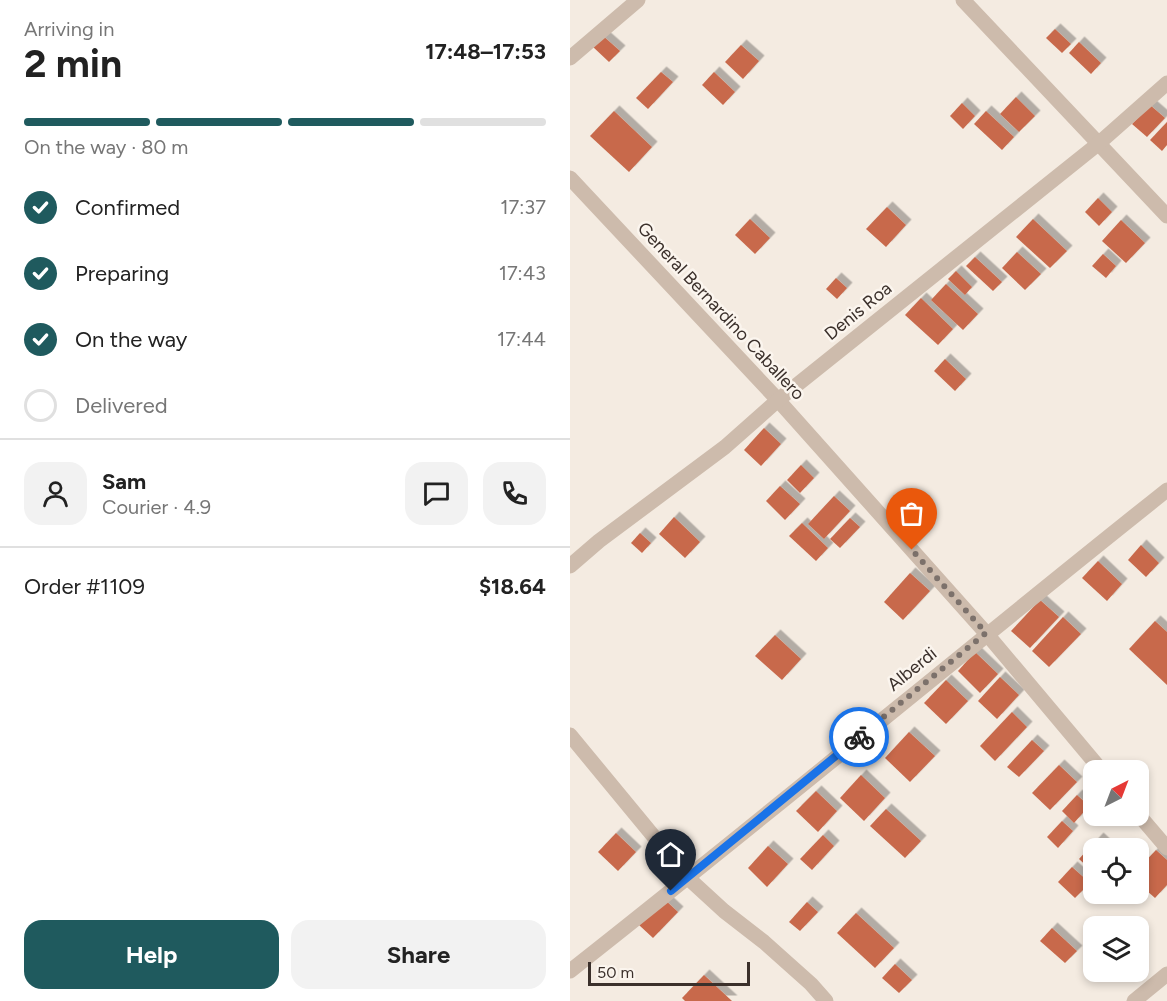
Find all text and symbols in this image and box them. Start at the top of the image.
text: Arriving in [24,17,114,41]
text: 17:48–17:53 [425,38,546,65]
text: 2 min [24,40,122,87]
text: On the way · 80 m [24,135,188,159]
icon: check [24,191,57,224]
text: Confirmed [75,194,180,221]
text: 17:37 [500,195,546,219]
street label: General Bernardino Caballero [633,218,809,404]
icon: check [24,257,57,290]
text: Preparing [75,260,169,287]
text: 17:43 [499,261,546,285]
street label: Denis Roa [820,277,896,345]
icon: check [24,323,57,356]
text: On the way [75,326,187,353]
text: 17:44 [497,327,546,351]
text: Delivered [75,392,168,419]
button: person [24,462,87,525]
button: chat [405,462,468,525]
button: phone [483,462,546,525]
text: Sam [102,468,146,495]
pin [886,488,937,550]
text: Courier · 4.9 [102,495,211,519]
icon: bag [895,497,928,530]
text: Order #1109 [24,573,145,600]
text: $18.64 [479,573,546,600]
street label: Alberdi [883,642,941,696]
courier [829,707,889,767]
icon: bike [843,721,876,754]
north arrow [1083,760,1149,826]
map controls [1083,760,1149,982]
pin [645,829,696,891]
icon: home [654,838,687,871]
button: locate [1083,838,1149,904]
button: layers [1083,916,1149,982]
button: Help [24,920,279,989]
button: Share [291,920,546,989]
scale bar [588,959,750,986]
text: 50 m [597,963,634,982]

